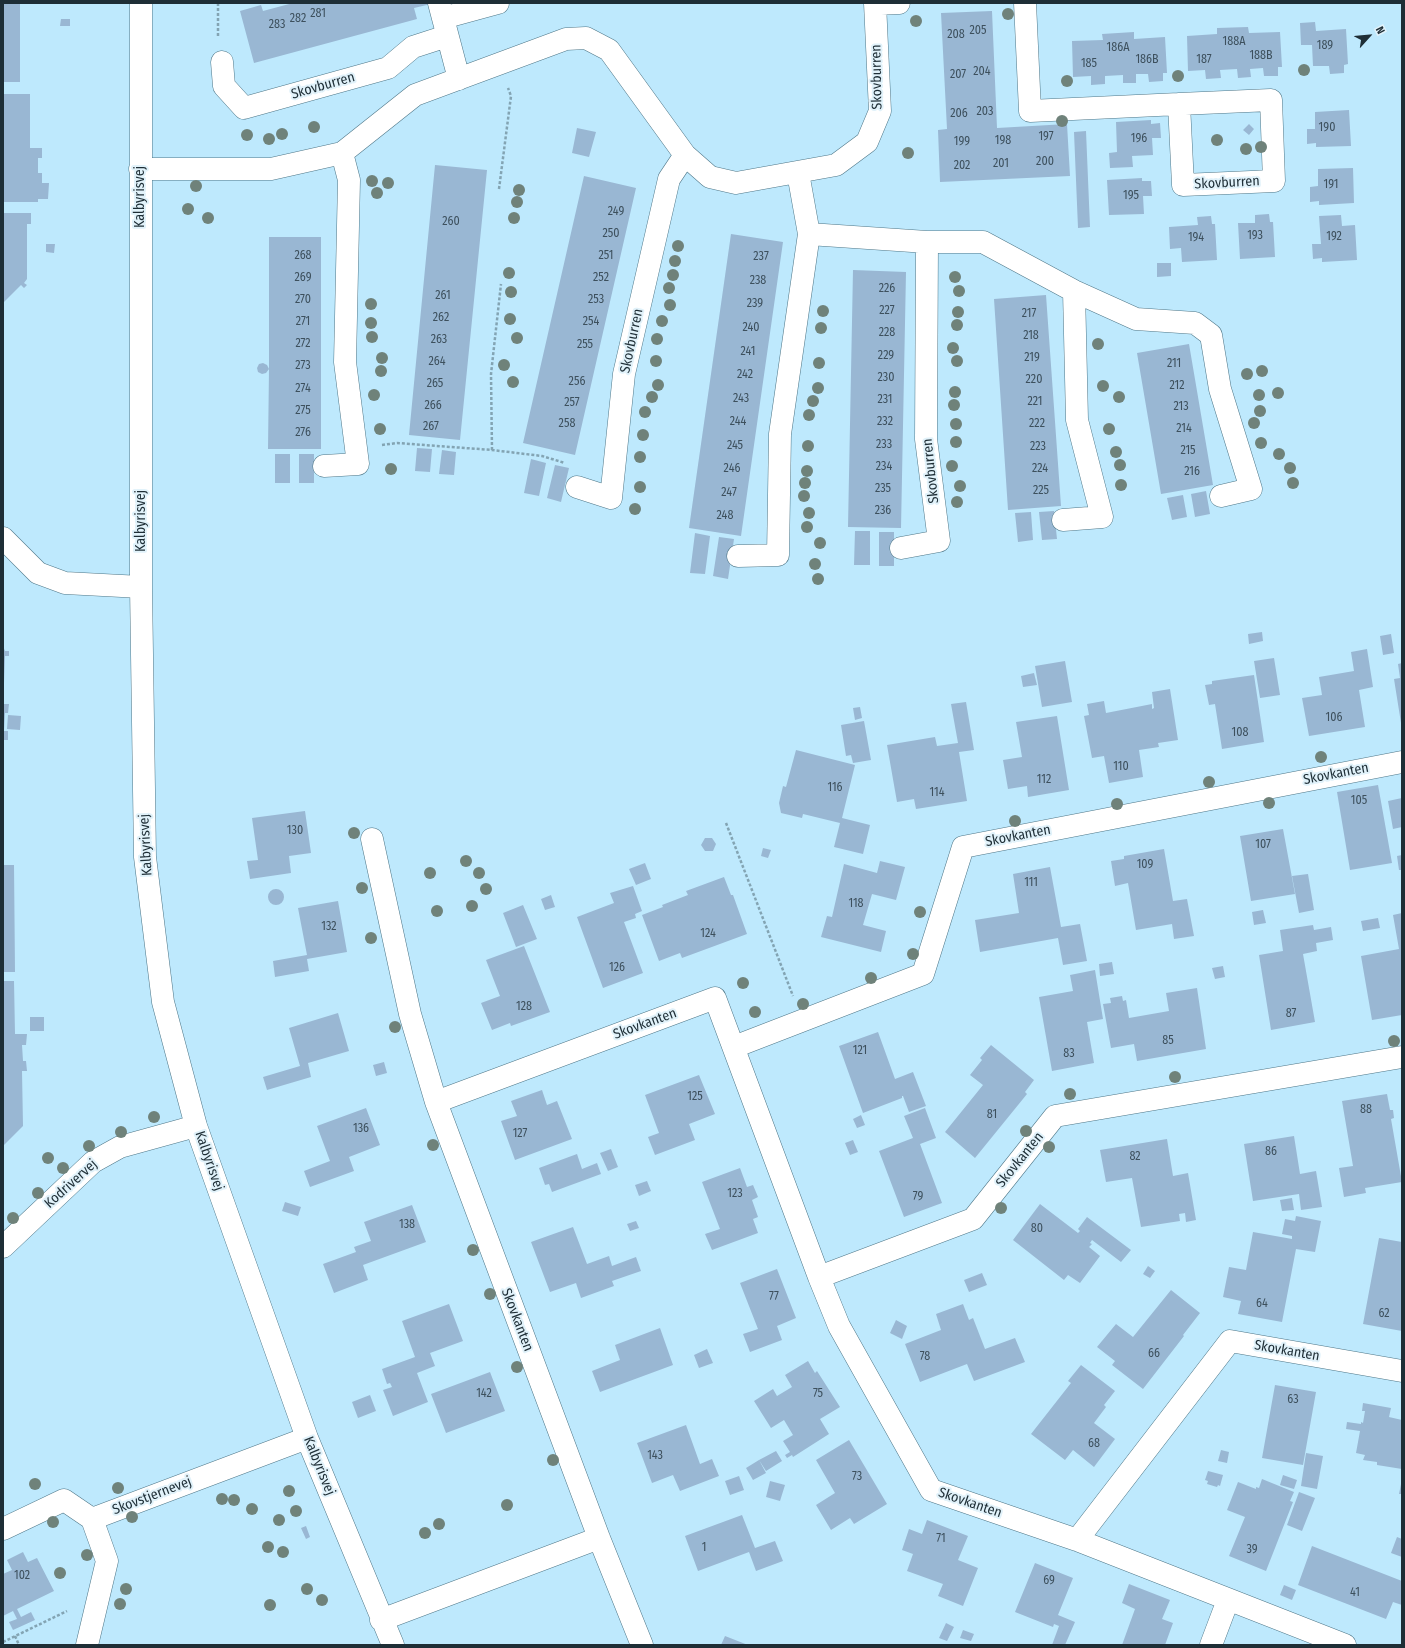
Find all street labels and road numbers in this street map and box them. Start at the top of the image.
street label: Skovburren [868,44,886,110]
street label: Skovburren [289,69,357,103]
street label: Kalbyrisvej [132,166,148,228]
street label: Skovburren [1194,173,1260,193]
street label: Skovburren [617,307,647,375]
street label: Skovburren [919,438,943,504]
street label: Kalbyrisvej [133,490,149,552]
street label: Skovkanten [1302,759,1370,789]
street label: Kalbyrisvej [136,814,156,876]
street label: Skovkanten [984,821,1052,851]
street label: Skovkanten [611,1005,679,1043]
street label: Kalbyrisvej [191,1129,227,1193]
street label: Skovkanten [993,1129,1047,1191]
street label: Kodrivervej [41,1156,101,1212]
street label: Skovkanten [497,1286,537,1354]
street label: Skovkanten [1253,1337,1321,1365]
street label: Kalbyrisvej [300,1434,338,1498]
street label: Skovstjernevej [110,1473,194,1519]
street label: Skovkanten [936,1484,1004,1522]

